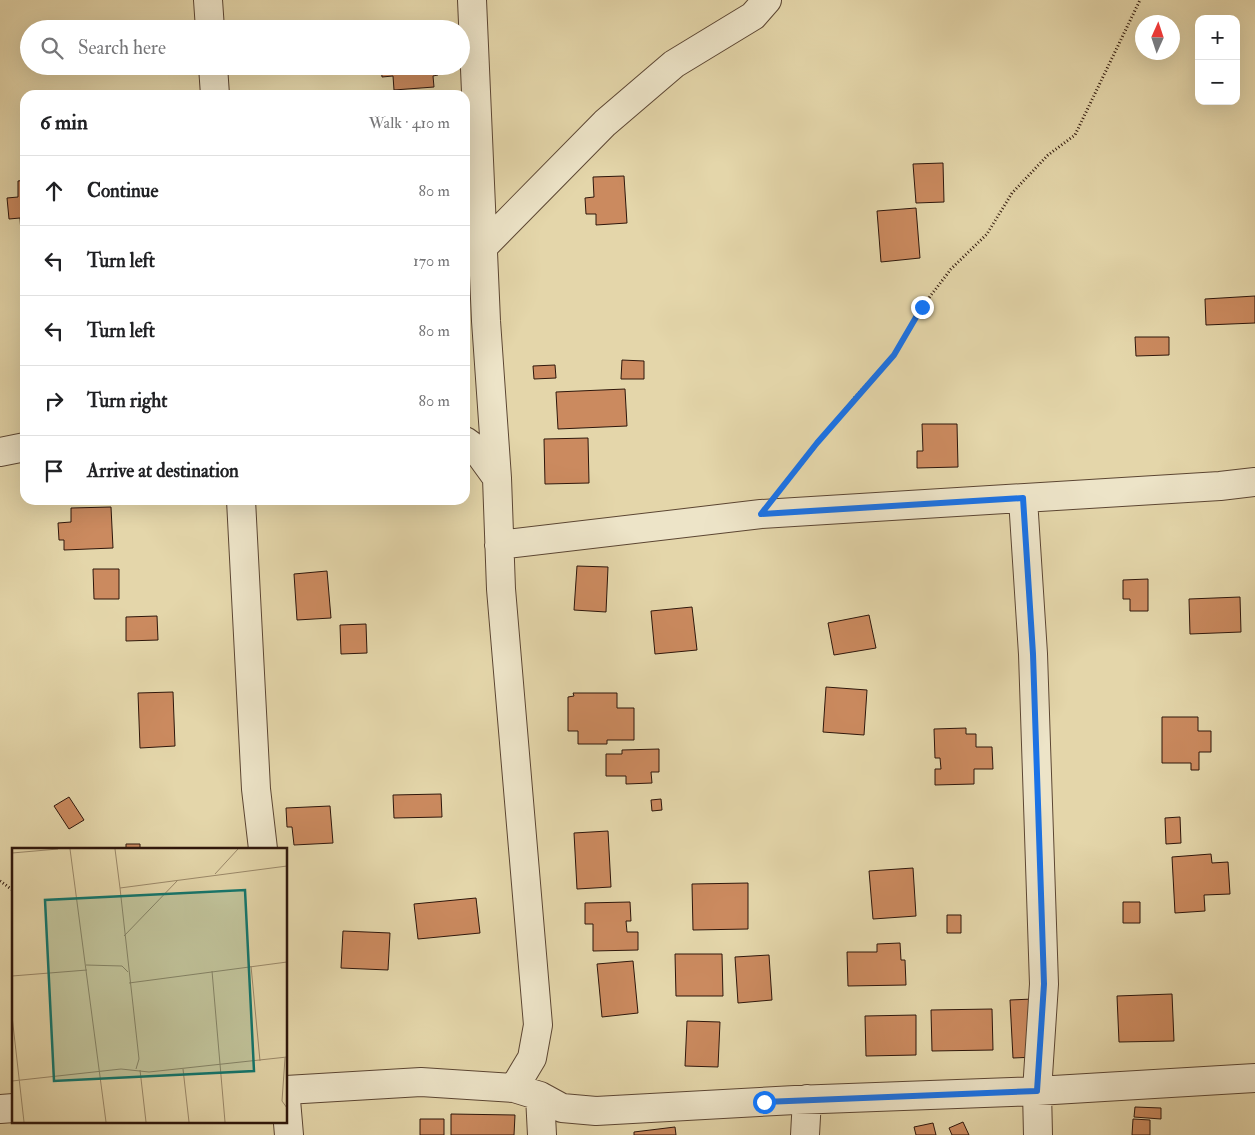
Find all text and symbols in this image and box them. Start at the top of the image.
north arrow [1135,15,1180,60]
map controls [1195,15,1240,105]
button: + [1195,15,1240,60]
search box [20,20,470,75]
icon: search [38,34,66,62]
text: Search here [78,36,166,60]
button: − [1195,60,1240,105]
text: 6 min [40,109,88,136]
text: Walk · 410 m [369,113,450,133]
icon: ahead [40,177,68,205]
text: Continue [87,179,158,203]
text: 80 m [419,181,450,201]
icon: left [40,247,68,275]
text: Turn left [87,249,155,273]
text: 170 m [413,251,450,271]
route end [911,296,934,319]
icon: left [40,317,68,345]
text: Turn left [87,319,155,343]
text: 80 m [419,321,450,341]
icon: right [40,387,68,415]
text: Turn right [87,389,167,413]
text: 80 m [419,391,450,411]
icon: arrive [40,457,68,485]
text: Arrive at destination [87,459,239,483]
inset map [12,848,288,1122]
route start [753,1091,776,1114]

